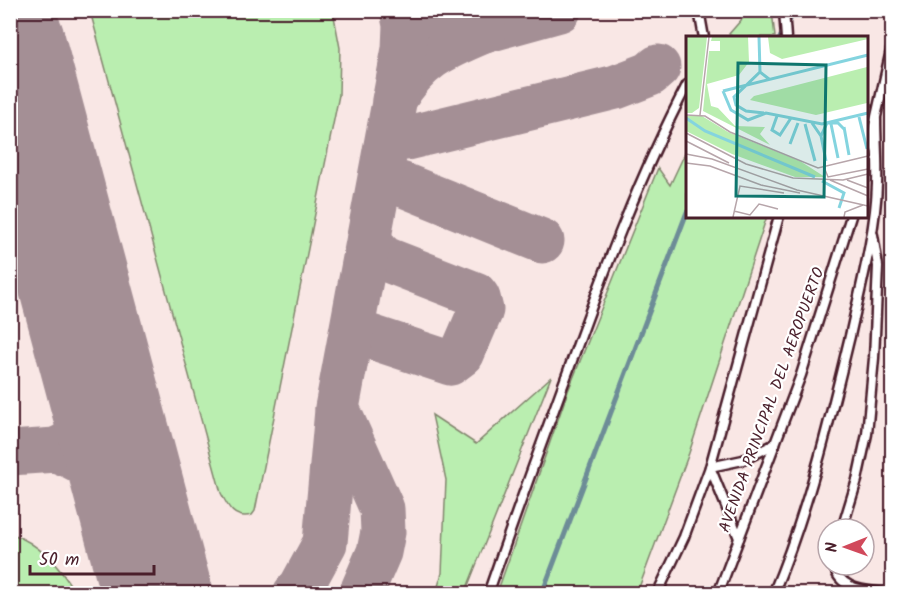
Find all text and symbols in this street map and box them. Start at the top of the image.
inset map [686,36,867,218]
street label: AVENIDA PRINCIPAL DEL AEROPUERTO [712,264,832,536]
north arrow [816,517,876,577]
scale bar [30,538,154,576]
text: N [820,542,845,553]
text: 50 m [39,546,79,575]

